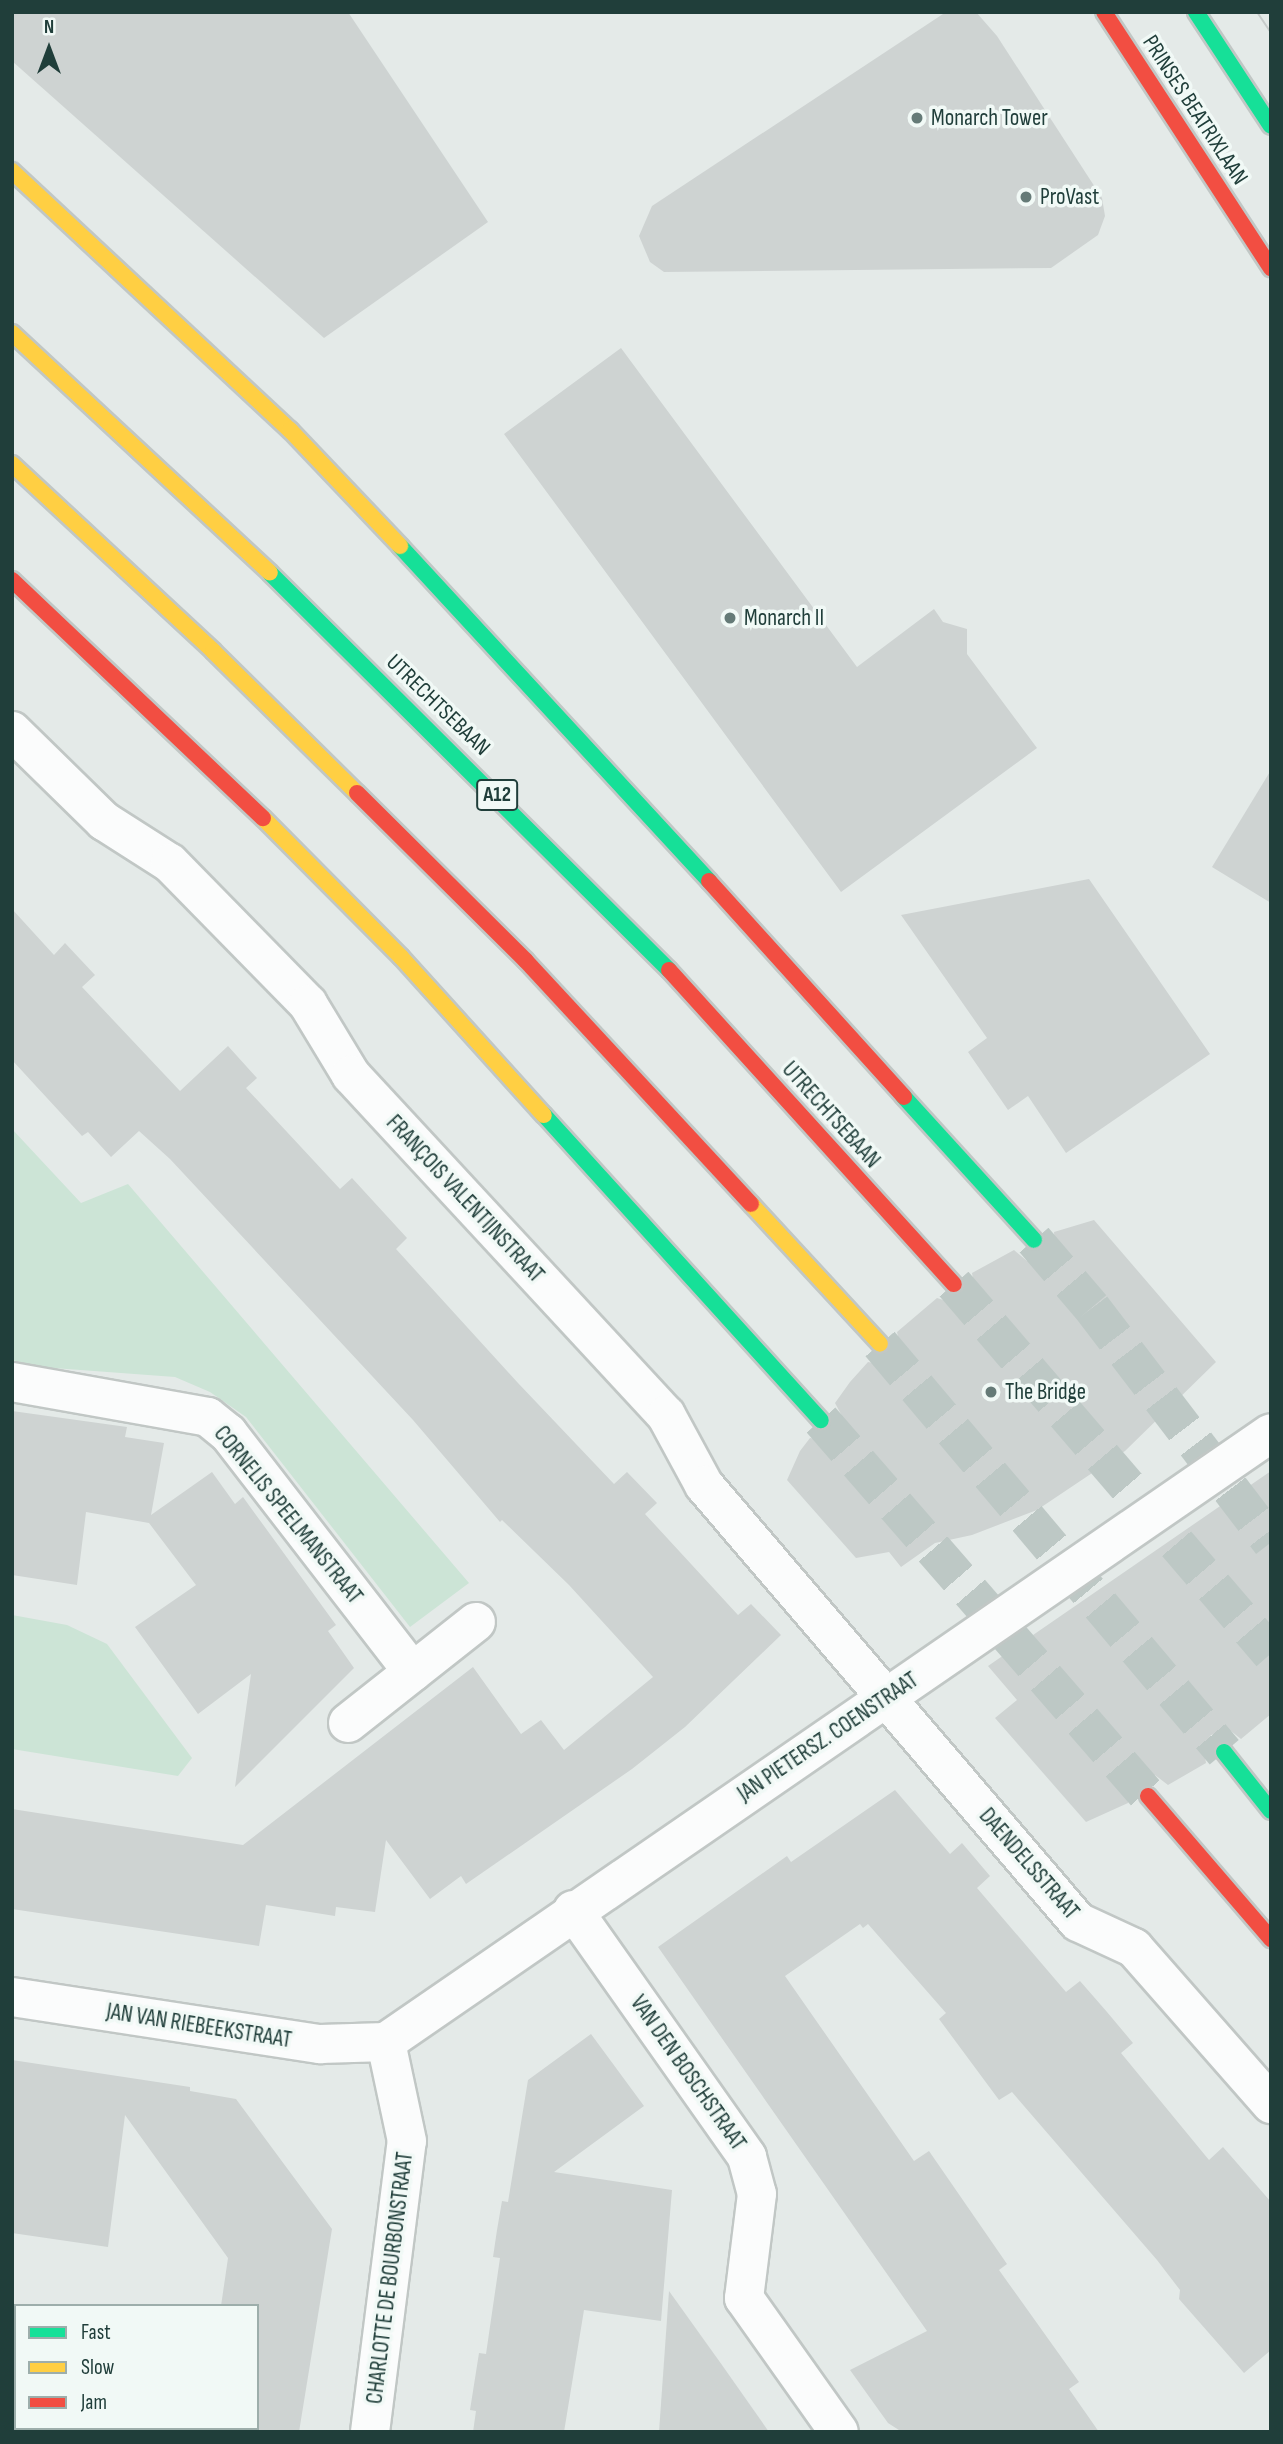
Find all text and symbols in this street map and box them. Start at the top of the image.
north arrow [14,14,84,84]
text: N [44,16,54,39]
street label: PRINSES BEATRIXLAAN [1136,30,1254,190]
place label: Monarch Tower [931,104,1048,132]
marker: Monarch Tower [909,110,925,126]
place label: ProVast [1040,183,1099,211]
marker: ProVast [1018,189,1034,205]
place label: Monarch II [744,604,824,632]
marker: Monarch II [722,610,738,626]
street label: UTRECHTSEBAAN [380,649,496,761]
road number: A12 [476,778,518,812]
street label: UTRECHTSEBAAN [776,1056,886,1174]
street label: FRANÇOIS VALENTIJNSTRAAT [380,1109,550,1289]
place label: The Bridge [1005,1378,1086,1406]
marker: The Bridge [983,1384,999,1400]
street label: CORNELIS SPEELMANSTRAAT [208,1420,368,1610]
street label: JAN PIETERSZ. COENSTRAAT [732,1666,924,1808]
street label: DAENDELSSTRAAT [973,1803,1085,1925]
street label: VAN DEN BOSCHSTRAAT [624,1990,752,2156]
street label: JAN VAN RIEBEEKSTRAAT [104,1998,294,2054]
street label: CHARLOTTE DE BOURBONSTRAAT [361,2150,419,2406]
legend [14,2304,259,2430]
text: Fast [81,2320,111,2345]
text: Slow [81,2355,114,2380]
text: Jam [81,2390,107,2415]

